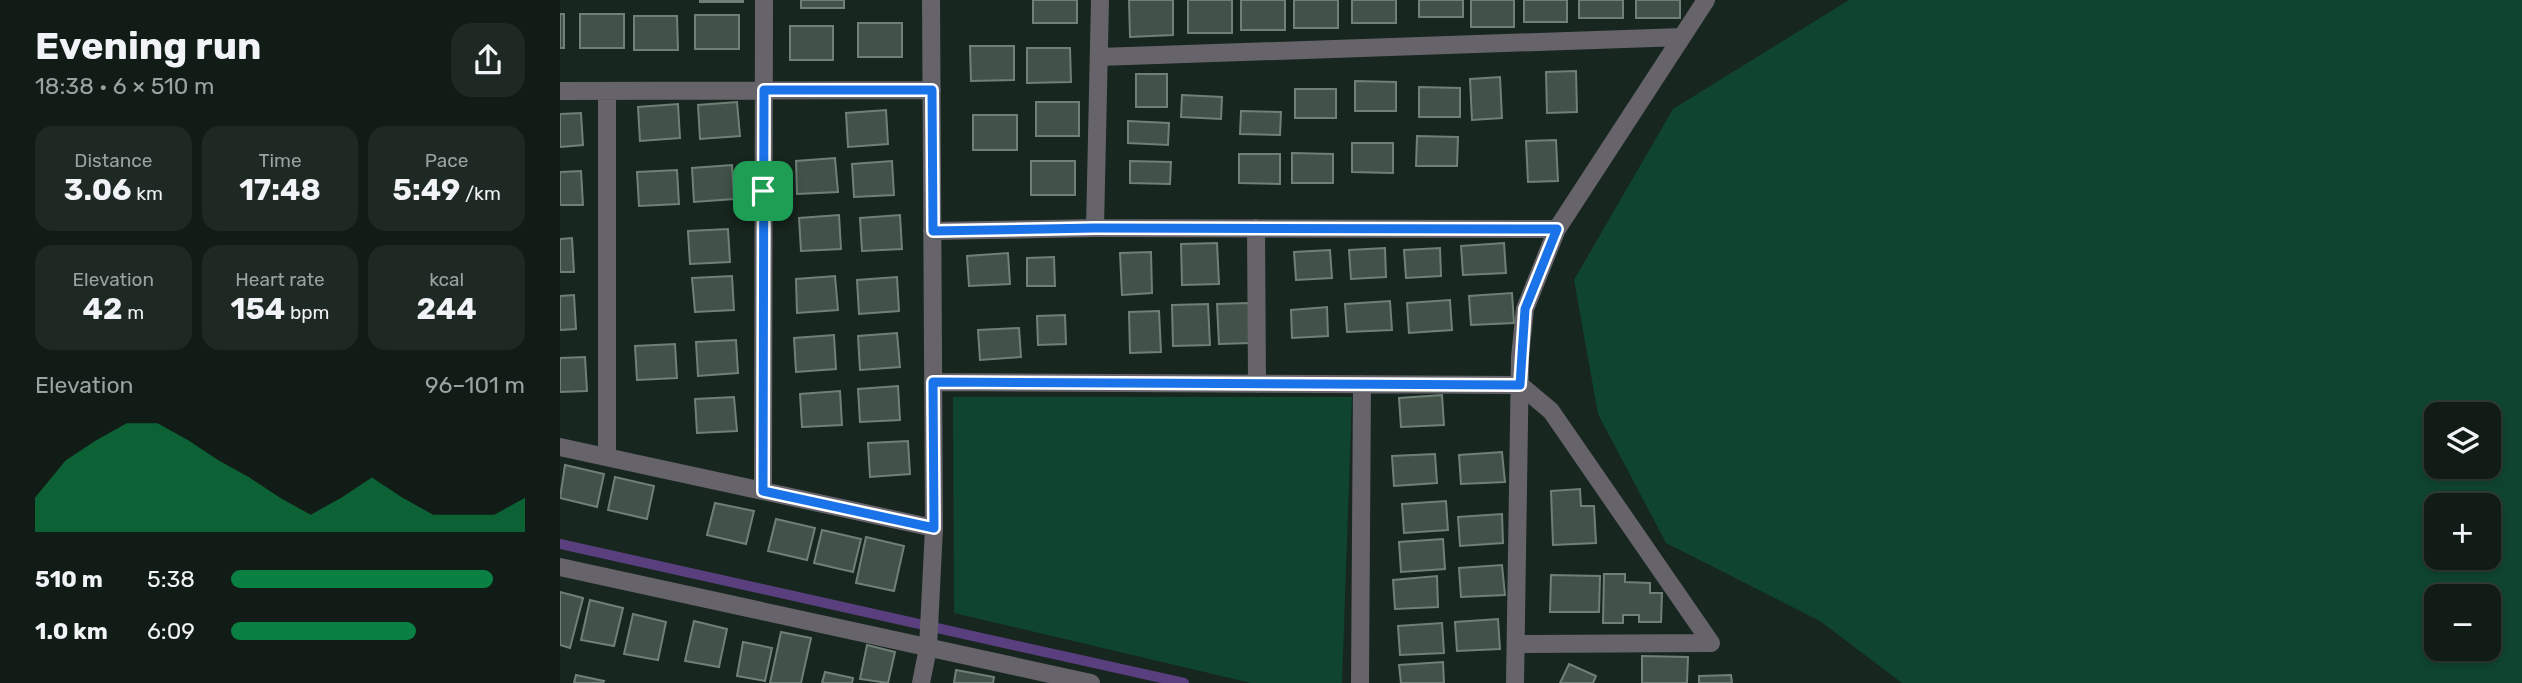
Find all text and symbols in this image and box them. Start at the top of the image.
text: Evening run [35,23,261,69]
button: share [451,23,525,97]
text: 18:38 · 6 × 510 m [35,72,215,100]
text: Distance [74,149,152,172]
text: Time [258,149,302,172]
text: Pace [425,149,468,172]
pin [733,161,793,221]
text: 3.06 [64,172,132,208]
text: 17:48 [239,172,321,208]
text: 5:49 [393,172,460,208]
icon: arrive [744,172,782,210]
text: km [132,182,163,205]
text: /km [460,182,501,205]
text: Elevation [73,268,154,291]
text: Heart rate [235,268,325,291]
text: kcal [429,268,464,291]
text: 42 [83,291,123,327]
text: 154 [231,291,285,327]
text: 244 [416,291,477,327]
text: m [123,301,144,324]
text: bpm [285,301,329,324]
text: Elevation [35,371,134,399]
text: 96–101 m [425,371,525,399]
map controls [2424,402,2501,661]
button: layers [2424,402,2501,479]
button: + [2424,493,2501,570]
text: 510 m [35,565,103,593]
text: 5:38 [147,565,195,593]
button: − [2424,584,2501,661]
text: 1.0 km [35,617,108,645]
text: 6:09 [147,617,195,645]

